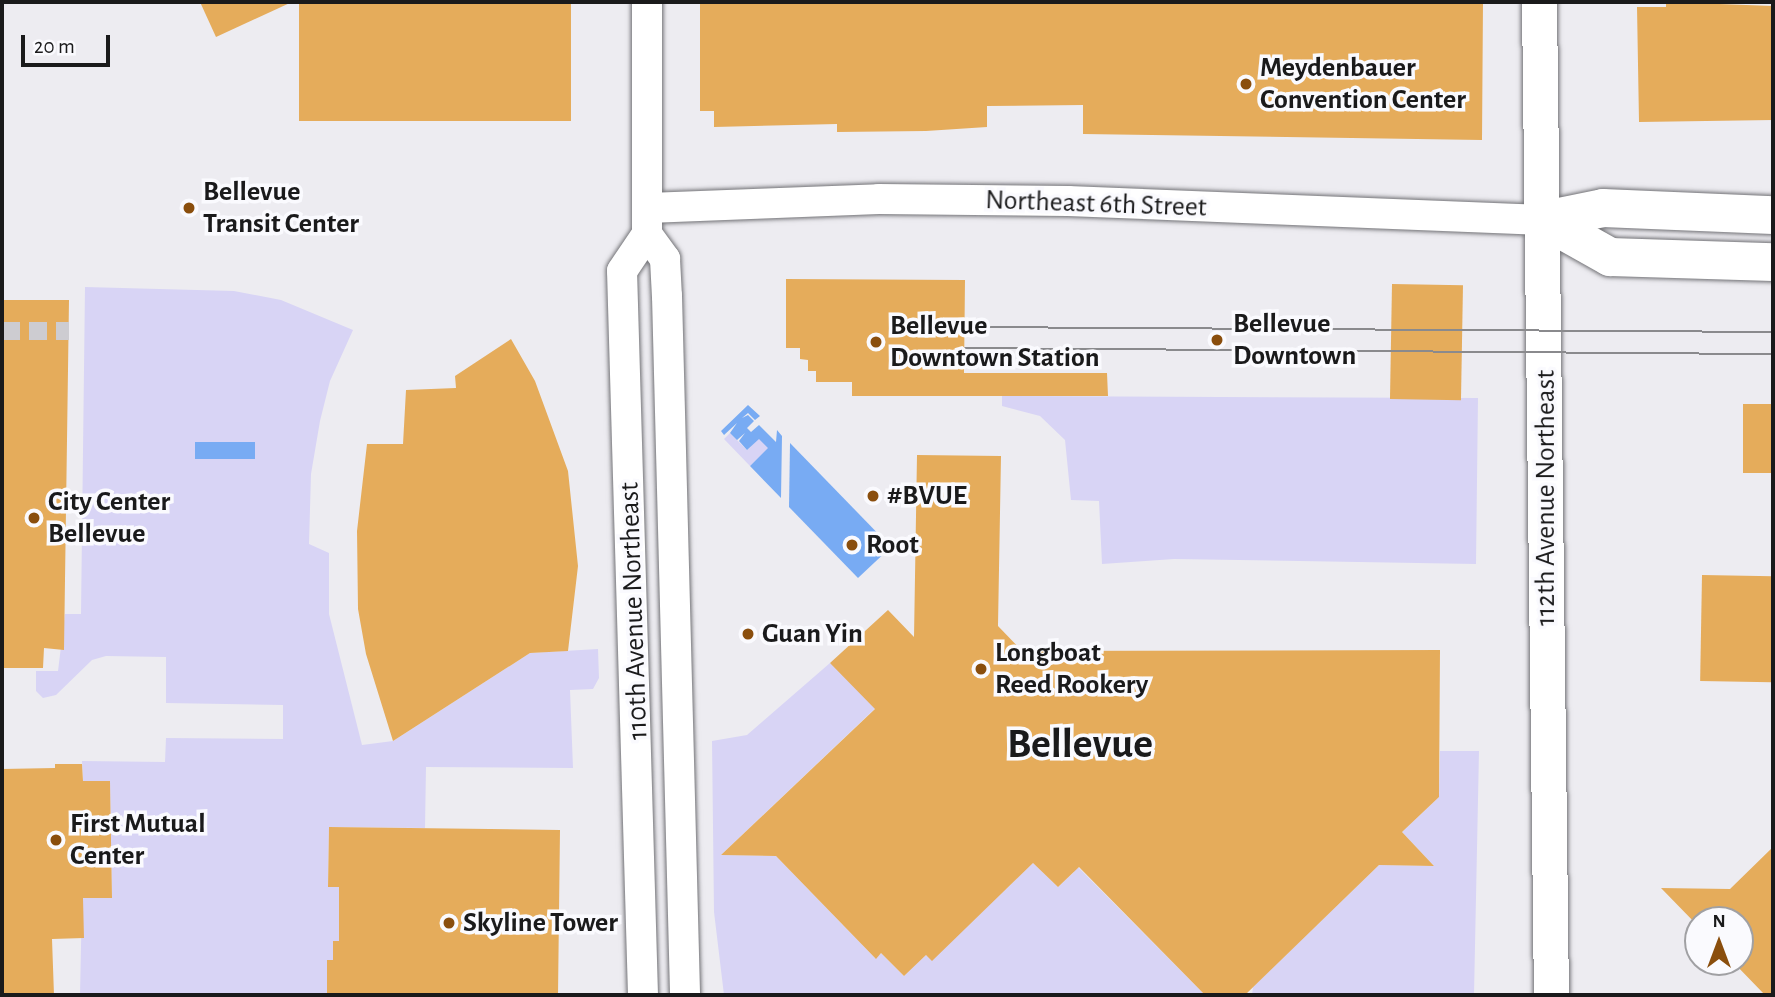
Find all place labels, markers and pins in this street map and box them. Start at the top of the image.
place label: Meydenbauer Convention Center [1260,51,1466,117]
marker: Meydenbauer Convention Center [1238,76,1254,92]
place label: Bellevue Transit Center [203,175,359,241]
marker: Bellevue Transit Center [181,200,197,216]
place label: Bellevue Downtown [1233,307,1356,373]
place label: Bellevue Downtown Station [890,309,1100,375]
marker: Bellevue Downtown [1207,330,1227,350]
marker: Bellevue Downtown Station [868,334,884,350]
place label: #BVUE [887,479,967,513]
place label: City Center Bellevue [48,485,170,551]
marker: #BVUE [865,488,881,504]
marker: City Center Bellevue [26,510,42,526]
place label: Root [866,528,919,562]
marker: Root [844,537,860,553]
place label: Guan Yin [762,617,863,651]
marker: Guan Yin [740,626,756,642]
place label: Longboat Reed Rookery [995,636,1148,702]
marker: Longboat Reed Rookery [973,661,989,677]
place label: First Mutual Center [70,807,206,873]
marker: First Mutual Center [48,832,64,848]
place label: Skyline Tower [463,906,618,940]
marker: Skyline Tower [441,915,457,931]

